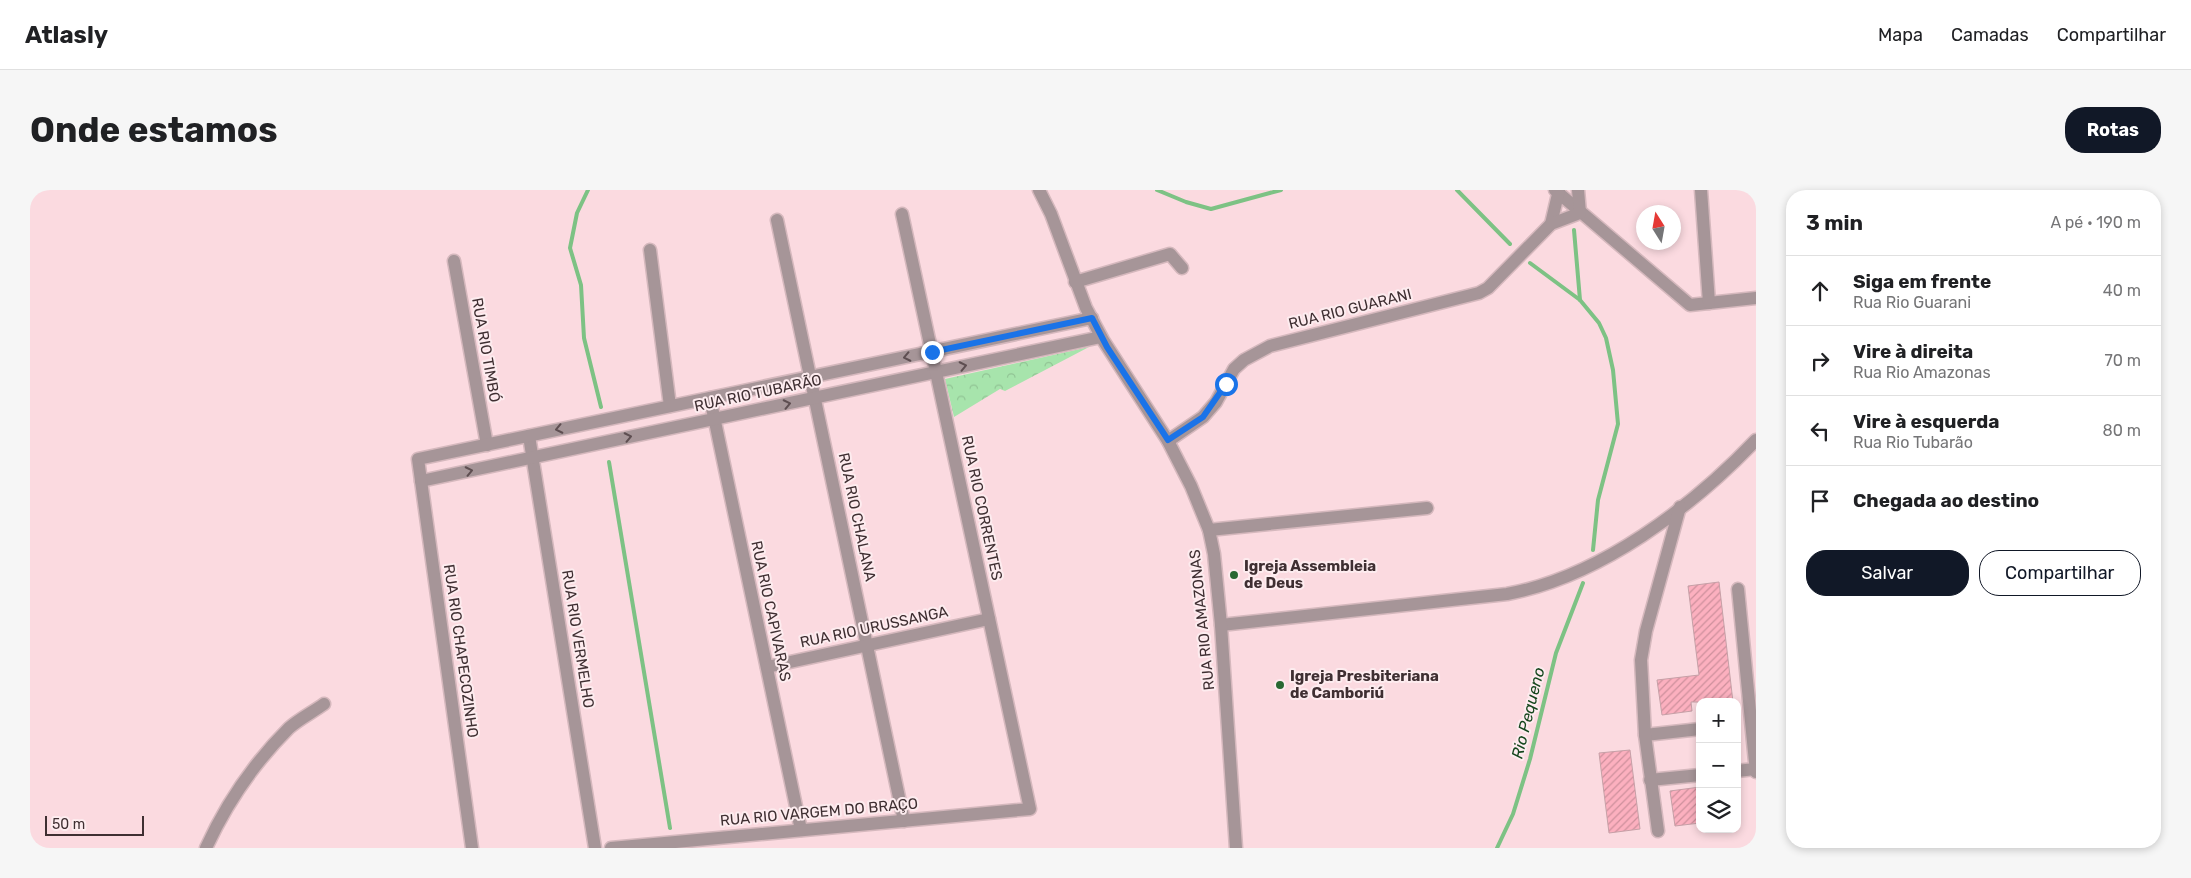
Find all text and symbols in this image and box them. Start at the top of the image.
text: Atlasly [25,21,108,49]
text: Mapa [1878,24,1923,46]
text: Camadas [1951,24,2029,46]
text: Compartilhar [2057,24,2166,46]
button: Rotas [2065,107,2161,153]
text: Onde estamos [30,109,278,151]
north arrow [1636,205,1681,250]
text: 3 min [1806,210,1863,235]
text: A pé · 190 m [2051,213,2141,232]
text: Siga em frente [1853,270,1991,293]
icon: ahead [1806,277,1834,305]
text: 40 m [2103,281,2141,300]
street label: RUA RIO GUARANI [1287,285,1413,333]
text: Rua Rio Guarani [1853,293,1971,312]
street label: RUA RIO TIMBÓ [468,296,504,404]
text: Vire à direita [1853,340,1973,363]
route end [921,341,944,364]
icon: right [1806,347,1834,375]
one-way arrow [903,351,911,362]
text: 70 m [2104,351,2141,370]
one-way arrow [958,361,967,372]
text: Rua Rio Amazonas [1853,363,1991,382]
street label: RUA RIO TUBARÃO [693,371,823,415]
route start [1215,373,1238,396]
one-way arrow [782,399,791,410]
text: Vire à esquerda [1853,410,2000,433]
icon: left [1806,417,1834,445]
text: 80 m [2103,421,2141,440]
one-way arrow [555,424,564,434]
one-way arrow [623,433,632,443]
text: Rua Rio Tubarão [1853,433,1973,452]
street label: RUA RIO CORRENTES [958,434,1006,582]
street label: RUA RIO CHALANA [835,451,879,583]
one-way arrow [464,466,473,477]
icon: arrive [1806,487,1834,515]
text: Chegada ao destino [1853,489,2039,512]
street label: RUA RIO CAPIVARAS [747,539,795,683]
street label: RUA RIO AMAZONAS [1186,549,1218,691]
button: Salvar [1806,550,1969,596]
button: Compartilhar [1979,550,2141,596]
place label: Igreja Assembleia de Deus [1244,557,1376,592]
street label: RUA RIO CHAPECOZINHO [440,563,482,739]
street label: RUA RIO VERMELHO [558,569,598,709]
marker: Igreja Assembleia de Deus [1228,569,1240,581]
street label: RUA RIO URUSSANGA [798,602,950,652]
water label: Rio Pequeno [1507,665,1549,761]
place label: Igreja Presbiteriana de Camboriú [1290,667,1439,702]
marker: Igreja Presbiteriana de Camboriú [1274,679,1286,691]
map controls [1696,698,1741,833]
button: + [1696,698,1741,743]
button: − [1696,743,1741,788]
button: layers [1696,788,1741,833]
street label: RUA RIO VARGEM DO BRAÇO [719,794,919,830]
scale bar [45,813,144,836]
text: 50 m [52,816,85,833]

